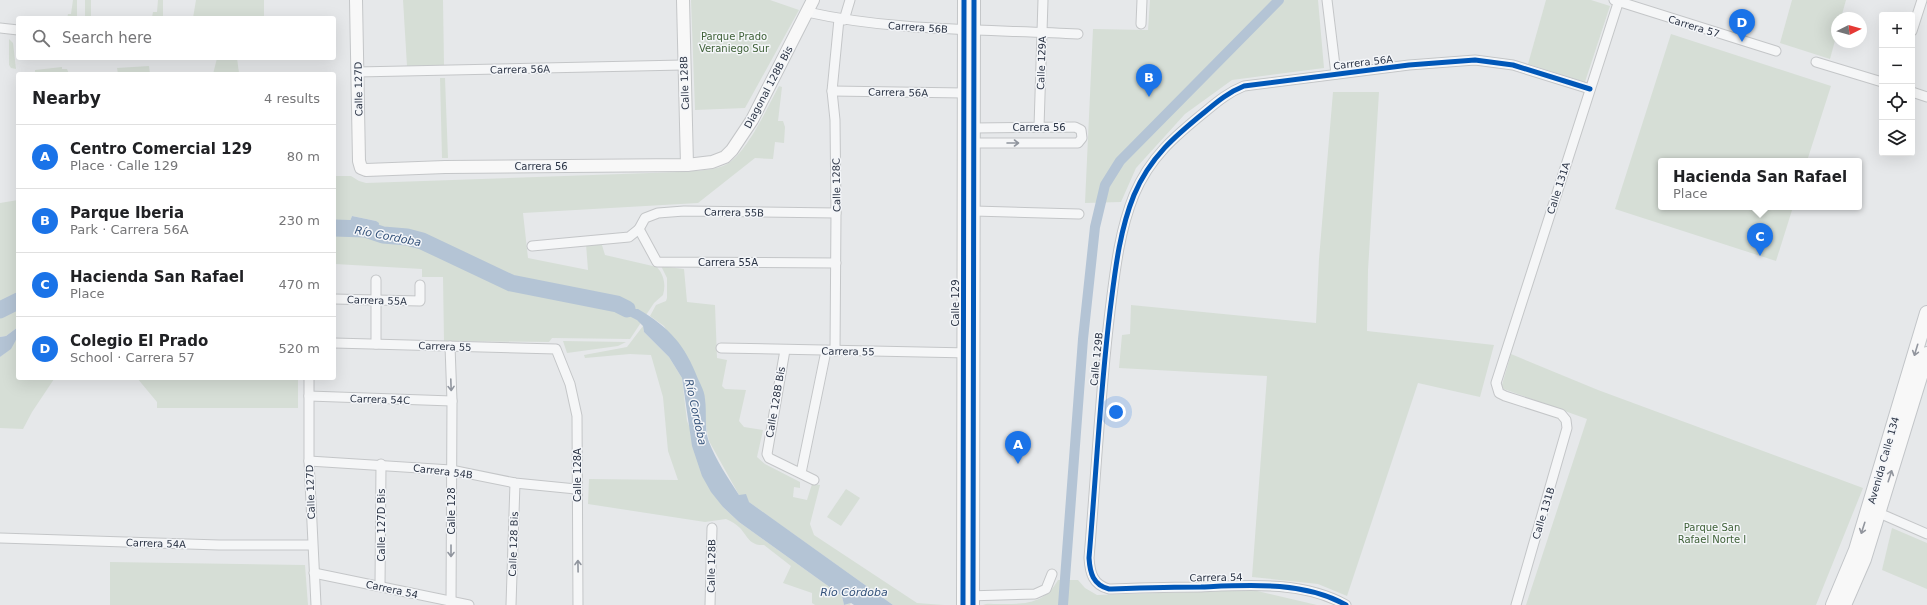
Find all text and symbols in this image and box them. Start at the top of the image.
pin: D [1729,9,1755,42]
north arrow [1831,12,1867,48]
map controls [1879,12,1915,156]
button: + [1879,12,1915,48]
street label: Carrera 57 [1667,13,1721,40]
search box [16,16,336,60]
street label: Carrera 56B [888,20,948,35]
icon: search [30,27,52,49]
text: Search here [62,29,152,47]
park label: Parque Prado Veraniego Sur [699,31,770,54]
street label: Calle 129A [1035,36,1048,90]
street label: Diagonal 128B Bis [742,44,795,130]
button: − [1879,48,1915,84]
street label: Carrera 56A [1333,53,1394,72]
street label: Calle 128B [678,56,691,110]
street label: Calle 127D [353,61,364,116]
street label: Carrera 56A [490,63,550,76]
pin: B [1136,64,1162,97]
button: locate [1879,84,1915,120]
street label: Carrera 56A [868,86,928,99]
text: Nearby [32,88,101,108]
text: 4 results [264,91,320,106]
button: layers [1879,120,1915,156]
street label: Carrera 56 [1012,122,1066,133]
one-way arrow [1006,139,1019,147]
text: Centro Comercial 129 [70,140,252,158]
text: A [40,149,50,164]
text: 80 m [287,149,320,164]
text: Place · Calle 129 [70,158,178,173]
street label: Calle 128C [831,158,842,212]
popup [1658,158,1862,210]
street label: Carrera 56 [514,161,568,172]
street label: Calle 131A [1545,161,1572,216]
text: Hacienda San Rafael [1673,168,1847,186]
text: Place [1673,186,1708,201]
text: Parque Iberia [70,204,184,222]
street label: Carrera 55B [704,206,764,219]
text: B [40,213,50,228]
text: 230 m [278,213,320,228]
text: Park · Carrera 56A [70,222,189,237]
pin: C [1747,223,1773,256]
water label: Río Cordoba [354,224,422,249]
street label: Carrera 55A [698,257,758,268]
text: Hacienda San Rafael [70,268,244,286]
text: C [40,277,50,292]
text: 470 m [278,277,320,292]
street label: Calle 129 [950,279,961,327]
text: Place [70,286,105,301]
street label: Carrera 55A [347,294,407,307]
text: Colegio El Prado [70,332,208,350]
street label: Calle 129B [1088,332,1105,386]
street label: Carrera 55 [418,340,472,353]
text: D [40,341,50,356]
text: 520 m [278,341,320,356]
one-way arrow [1912,343,1919,356]
street label: Carrera 55 [821,346,875,357]
text: School · Carrera 57 [70,350,195,365]
street label: Calle 128B Bis [764,366,787,438]
one-way arrow [447,378,455,391]
water label: Río Cordoba [682,378,709,447]
street label: Carrera 54C [350,393,410,406]
your location [1106,402,1126,422]
street label: Avenida Calle 134 [1866,415,1901,505]
pin: A [1005,431,1031,464]
street label: Calle 128A [572,448,583,502]
street label: Carrera 54B [412,462,474,481]
street label: Calle 127D [304,464,317,520]
one-way arrow [1887,471,1895,483]
street label: Calle 131B [1530,486,1557,541]
street label: Calle 128 [446,487,457,535]
street label: Calle 127D Bis [376,489,387,561]
street label: Calle 128 Bis [507,511,520,577]
park label: Parque San Rafael Norte I [1678,522,1746,545]
one-way arrow [1859,522,1866,535]
street label: Carrera 54A [126,537,186,550]
street label: Calle 128B [706,539,717,593]
one-way arrow [447,544,455,557]
one-way arrow [574,560,582,573]
street label: Carrera 54 [1189,572,1243,583]
street label: Carrera 54 [365,579,419,600]
water label: Río Córdoba [820,586,888,599]

